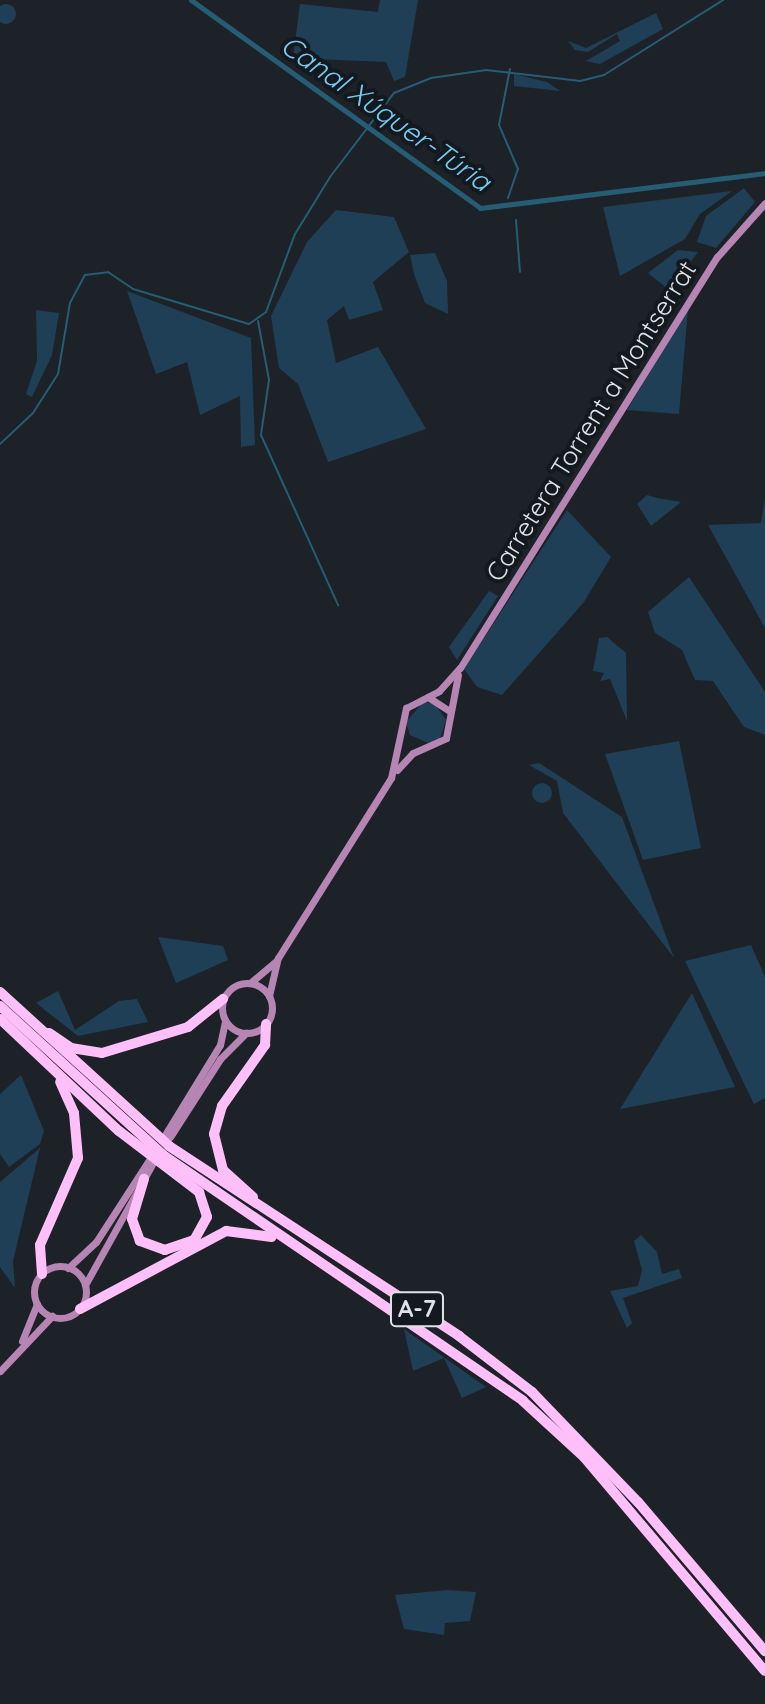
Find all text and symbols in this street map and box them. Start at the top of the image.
water label: Canal Xúquer-Túria [274,28,498,198]
street label: Carretera Torrent a Montserrat [479,255,703,587]
road number: A-7 [389,1289,445,1329]

